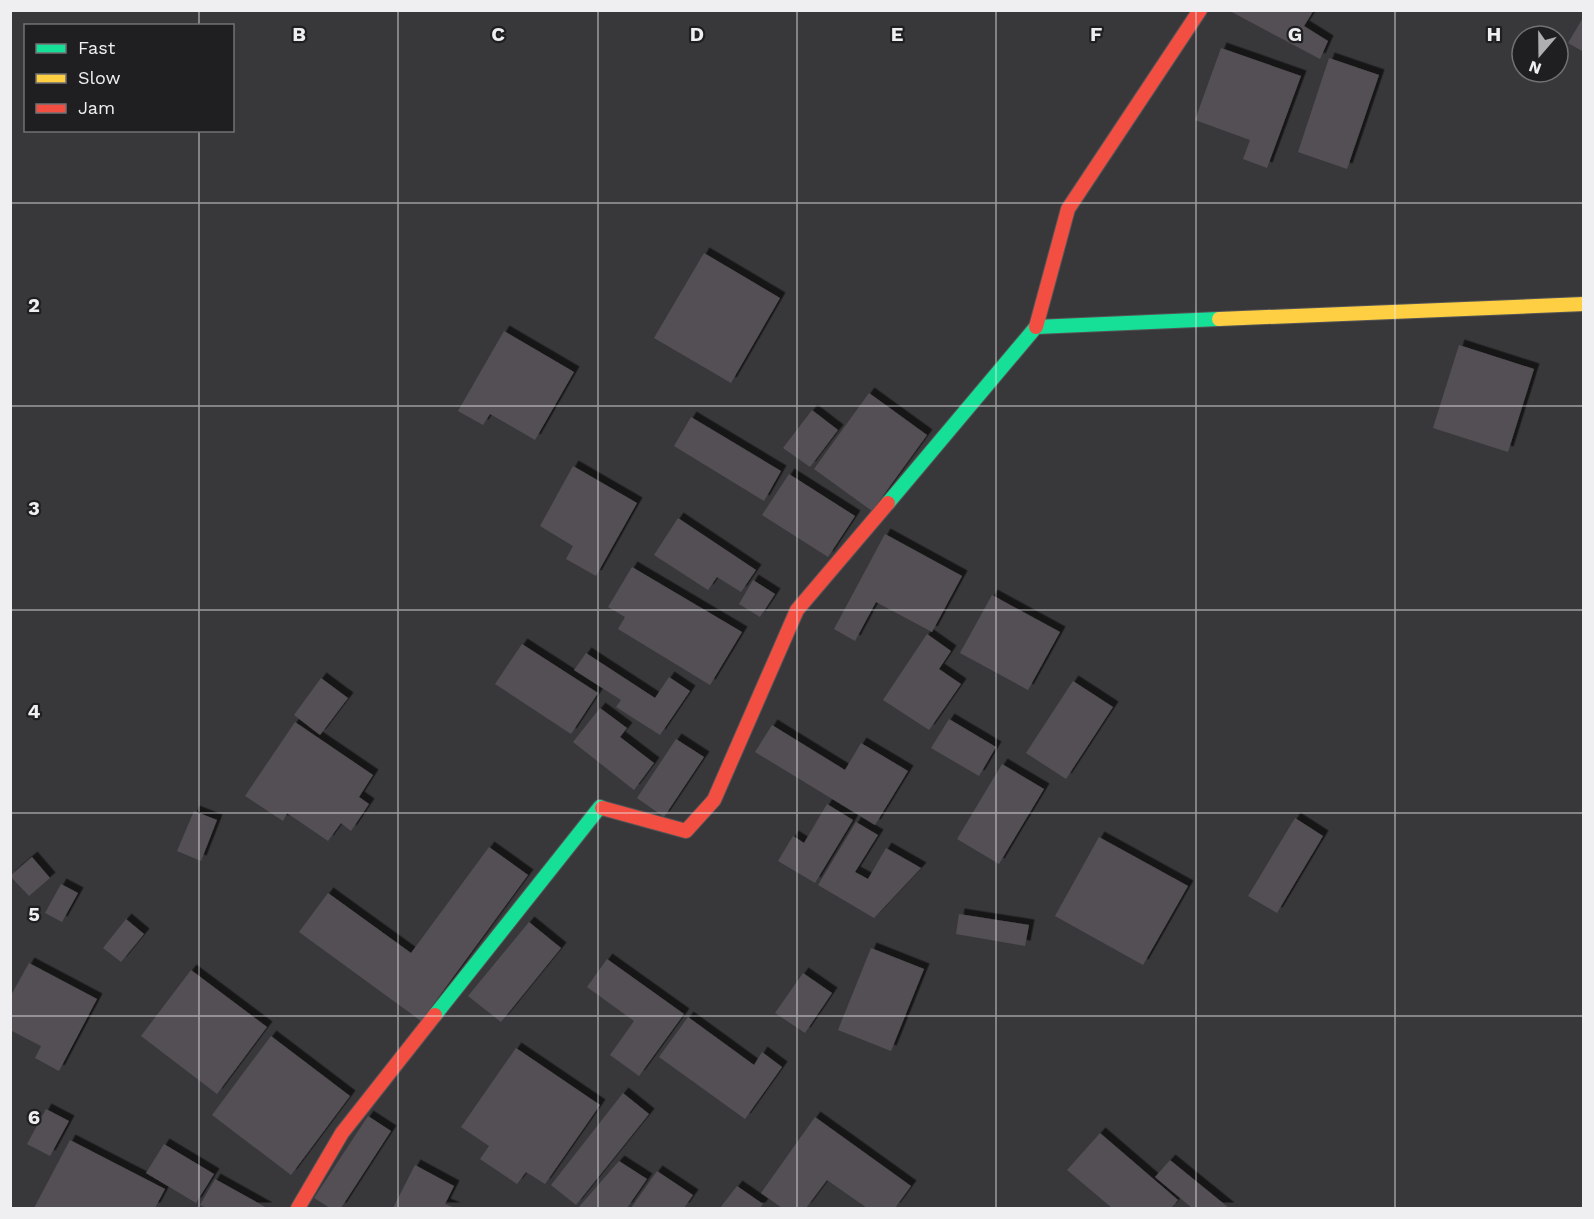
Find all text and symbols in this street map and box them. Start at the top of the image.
text: B [292,22,306,46]
text: C [491,22,505,46]
text: D [690,22,704,46]
text: E [891,22,903,46]
text: F [1090,22,1102,46]
text: G [1288,22,1302,46]
text: H [1487,22,1501,46]
legend [24,24,234,132]
north arrow [1510,24,1570,84]
text: Fast [78,37,116,58]
text: N [1526,57,1544,79]
text: Slow [78,67,121,88]
text: Jam [78,97,115,118]
text: 2 [28,293,40,317]
text: 3 [28,496,40,520]
text: 4 [28,699,41,723]
text: 5 [28,902,40,926]
text: 6 [28,1105,40,1129]

